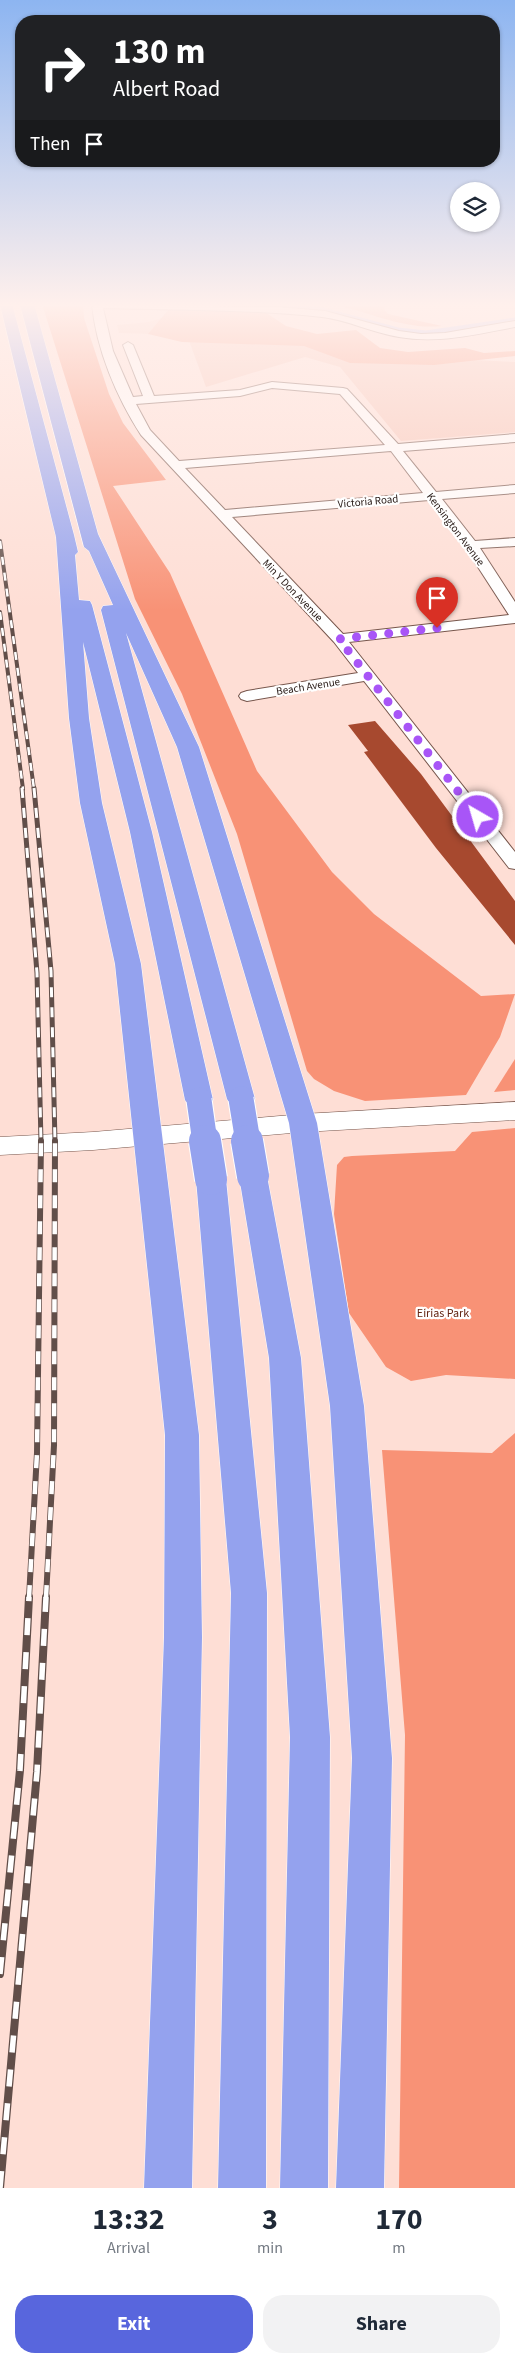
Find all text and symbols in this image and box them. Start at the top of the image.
text: 130 m [113,27,205,77]
icon: right [30,35,95,100]
text: Albert Road [113,73,220,105]
icon: arrive [80,130,108,158]
text: Then [30,131,70,158]
map controls [450,182,500,232]
button: layers [450,182,500,232]
street label: Kensington Avenue [423,490,488,569]
street label: Victoria Road [337,491,399,512]
street label: Min Y Don Avenue [259,556,327,625]
pin [416,577,458,628]
icon: arrive [423,584,451,612]
street label: Beach Avenue [275,674,342,699]
position arrow [451,790,503,842]
park label: Eirias Park [417,1305,469,1322]
text: 13:32 [92,2198,165,2241]
text: 3 [262,2198,278,2241]
text: 170 [375,2198,423,2241]
text: Arrival [107,2237,150,2259]
text: min [257,2237,283,2259]
text: m [392,2237,406,2259]
button: Exit [15,2295,253,2353]
button: Share [263,2295,500,2353]

